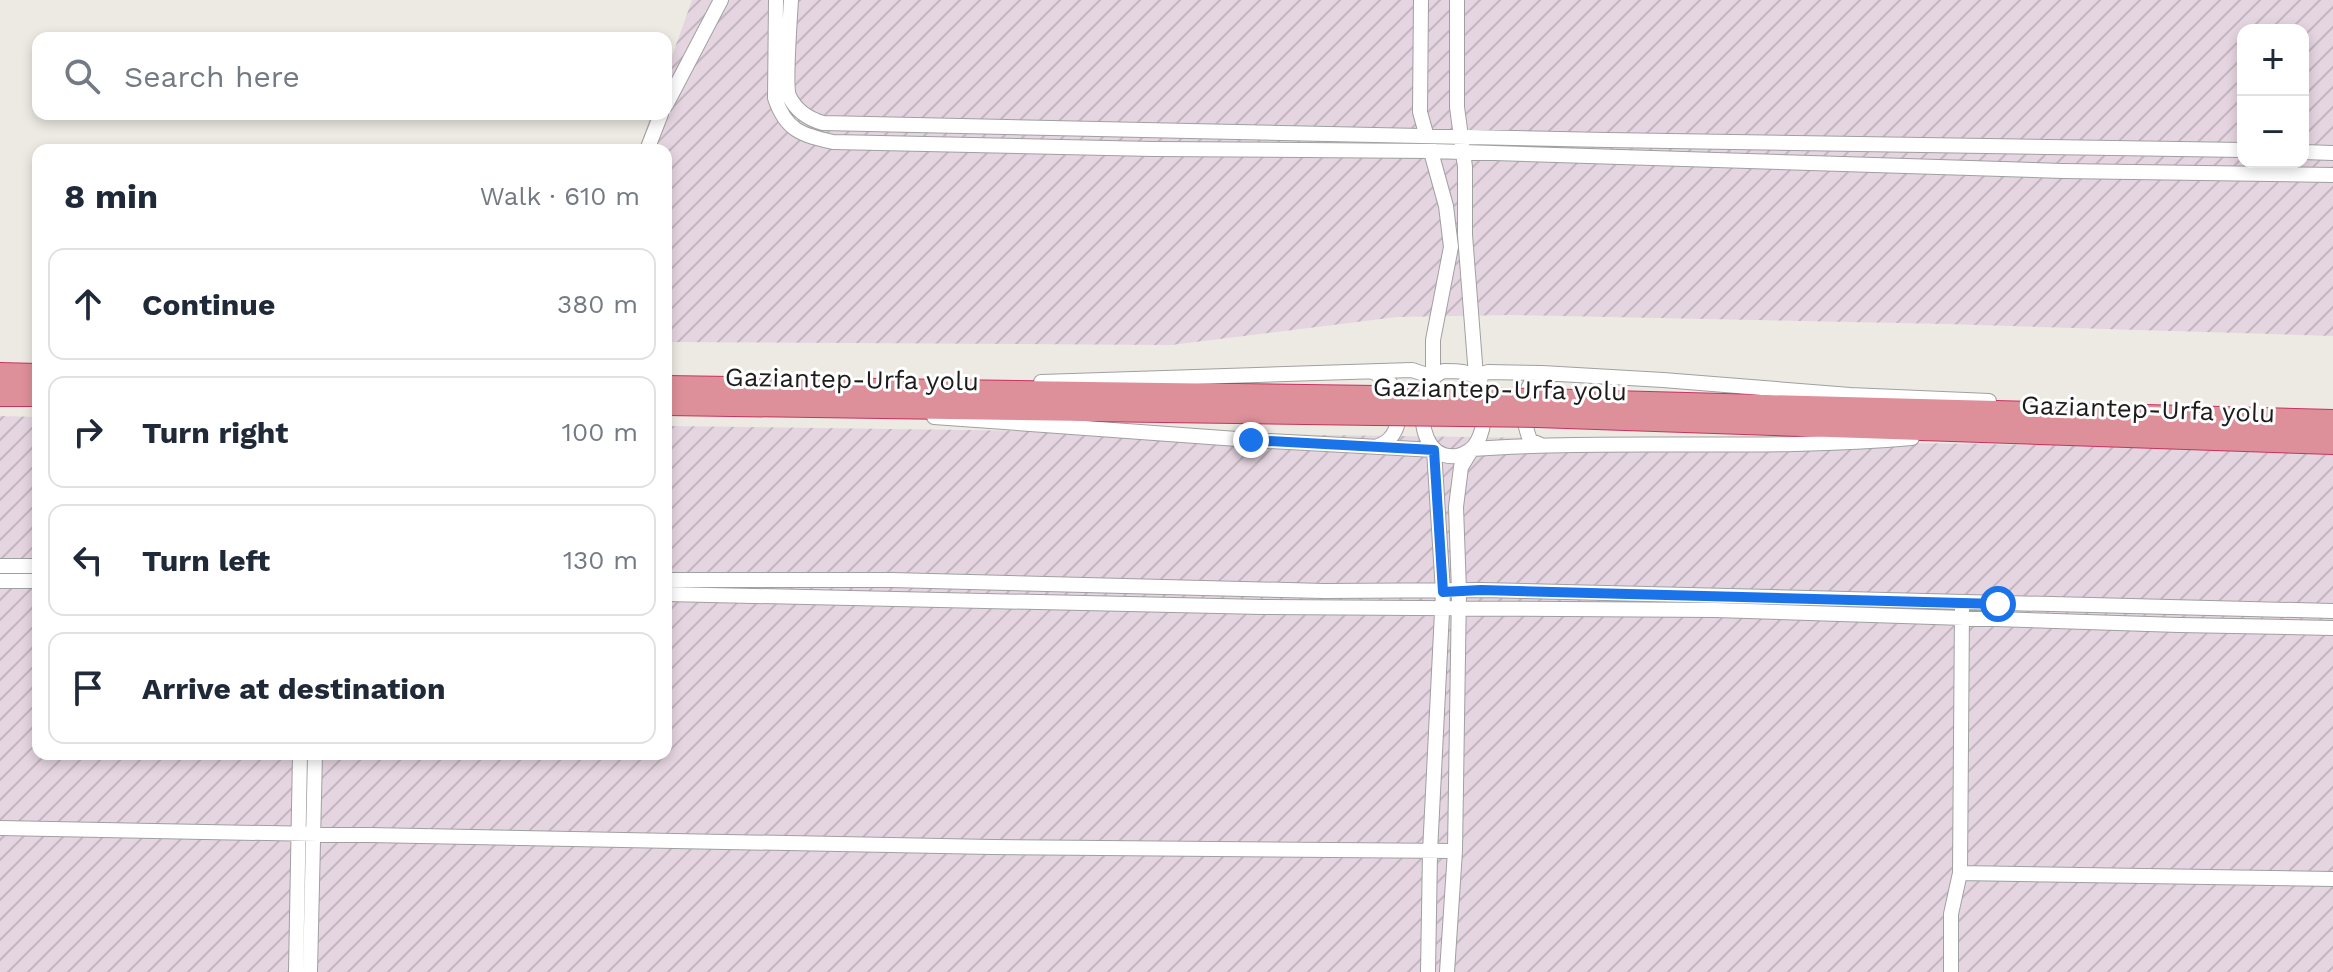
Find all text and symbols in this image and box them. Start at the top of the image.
map controls [2237,24,2309,168]
button: + [2237,24,2309,96]
search box [32,32,672,120]
icon: search [60,54,104,98]
text: Search here [124,59,300,94]
button: − [2237,96,2309,168]
text: 8 min [64,176,158,216]
text: Walk · 610 m [480,181,640,211]
icon: ahead [66,282,110,326]
text: Continue [142,287,275,322]
text: 380 m [557,289,638,319]
street label: Gaziantep-Urfa yolu [725,362,979,396]
street label: Gaziantep-Urfa yolu [1373,372,1627,406]
street label: Gaziantep-Urfa yolu [2020,390,2276,428]
icon: right [66,410,110,454]
text: Turn right [142,415,288,450]
text: 100 m [562,417,638,447]
route end [1233,422,1269,458]
icon: left [66,538,110,582]
text: Turn left [142,543,270,578]
text: 130 m [563,545,638,575]
route start [1980,586,2016,622]
icon: arrive [66,666,110,710]
text: Arrive at destination [142,671,446,706]

